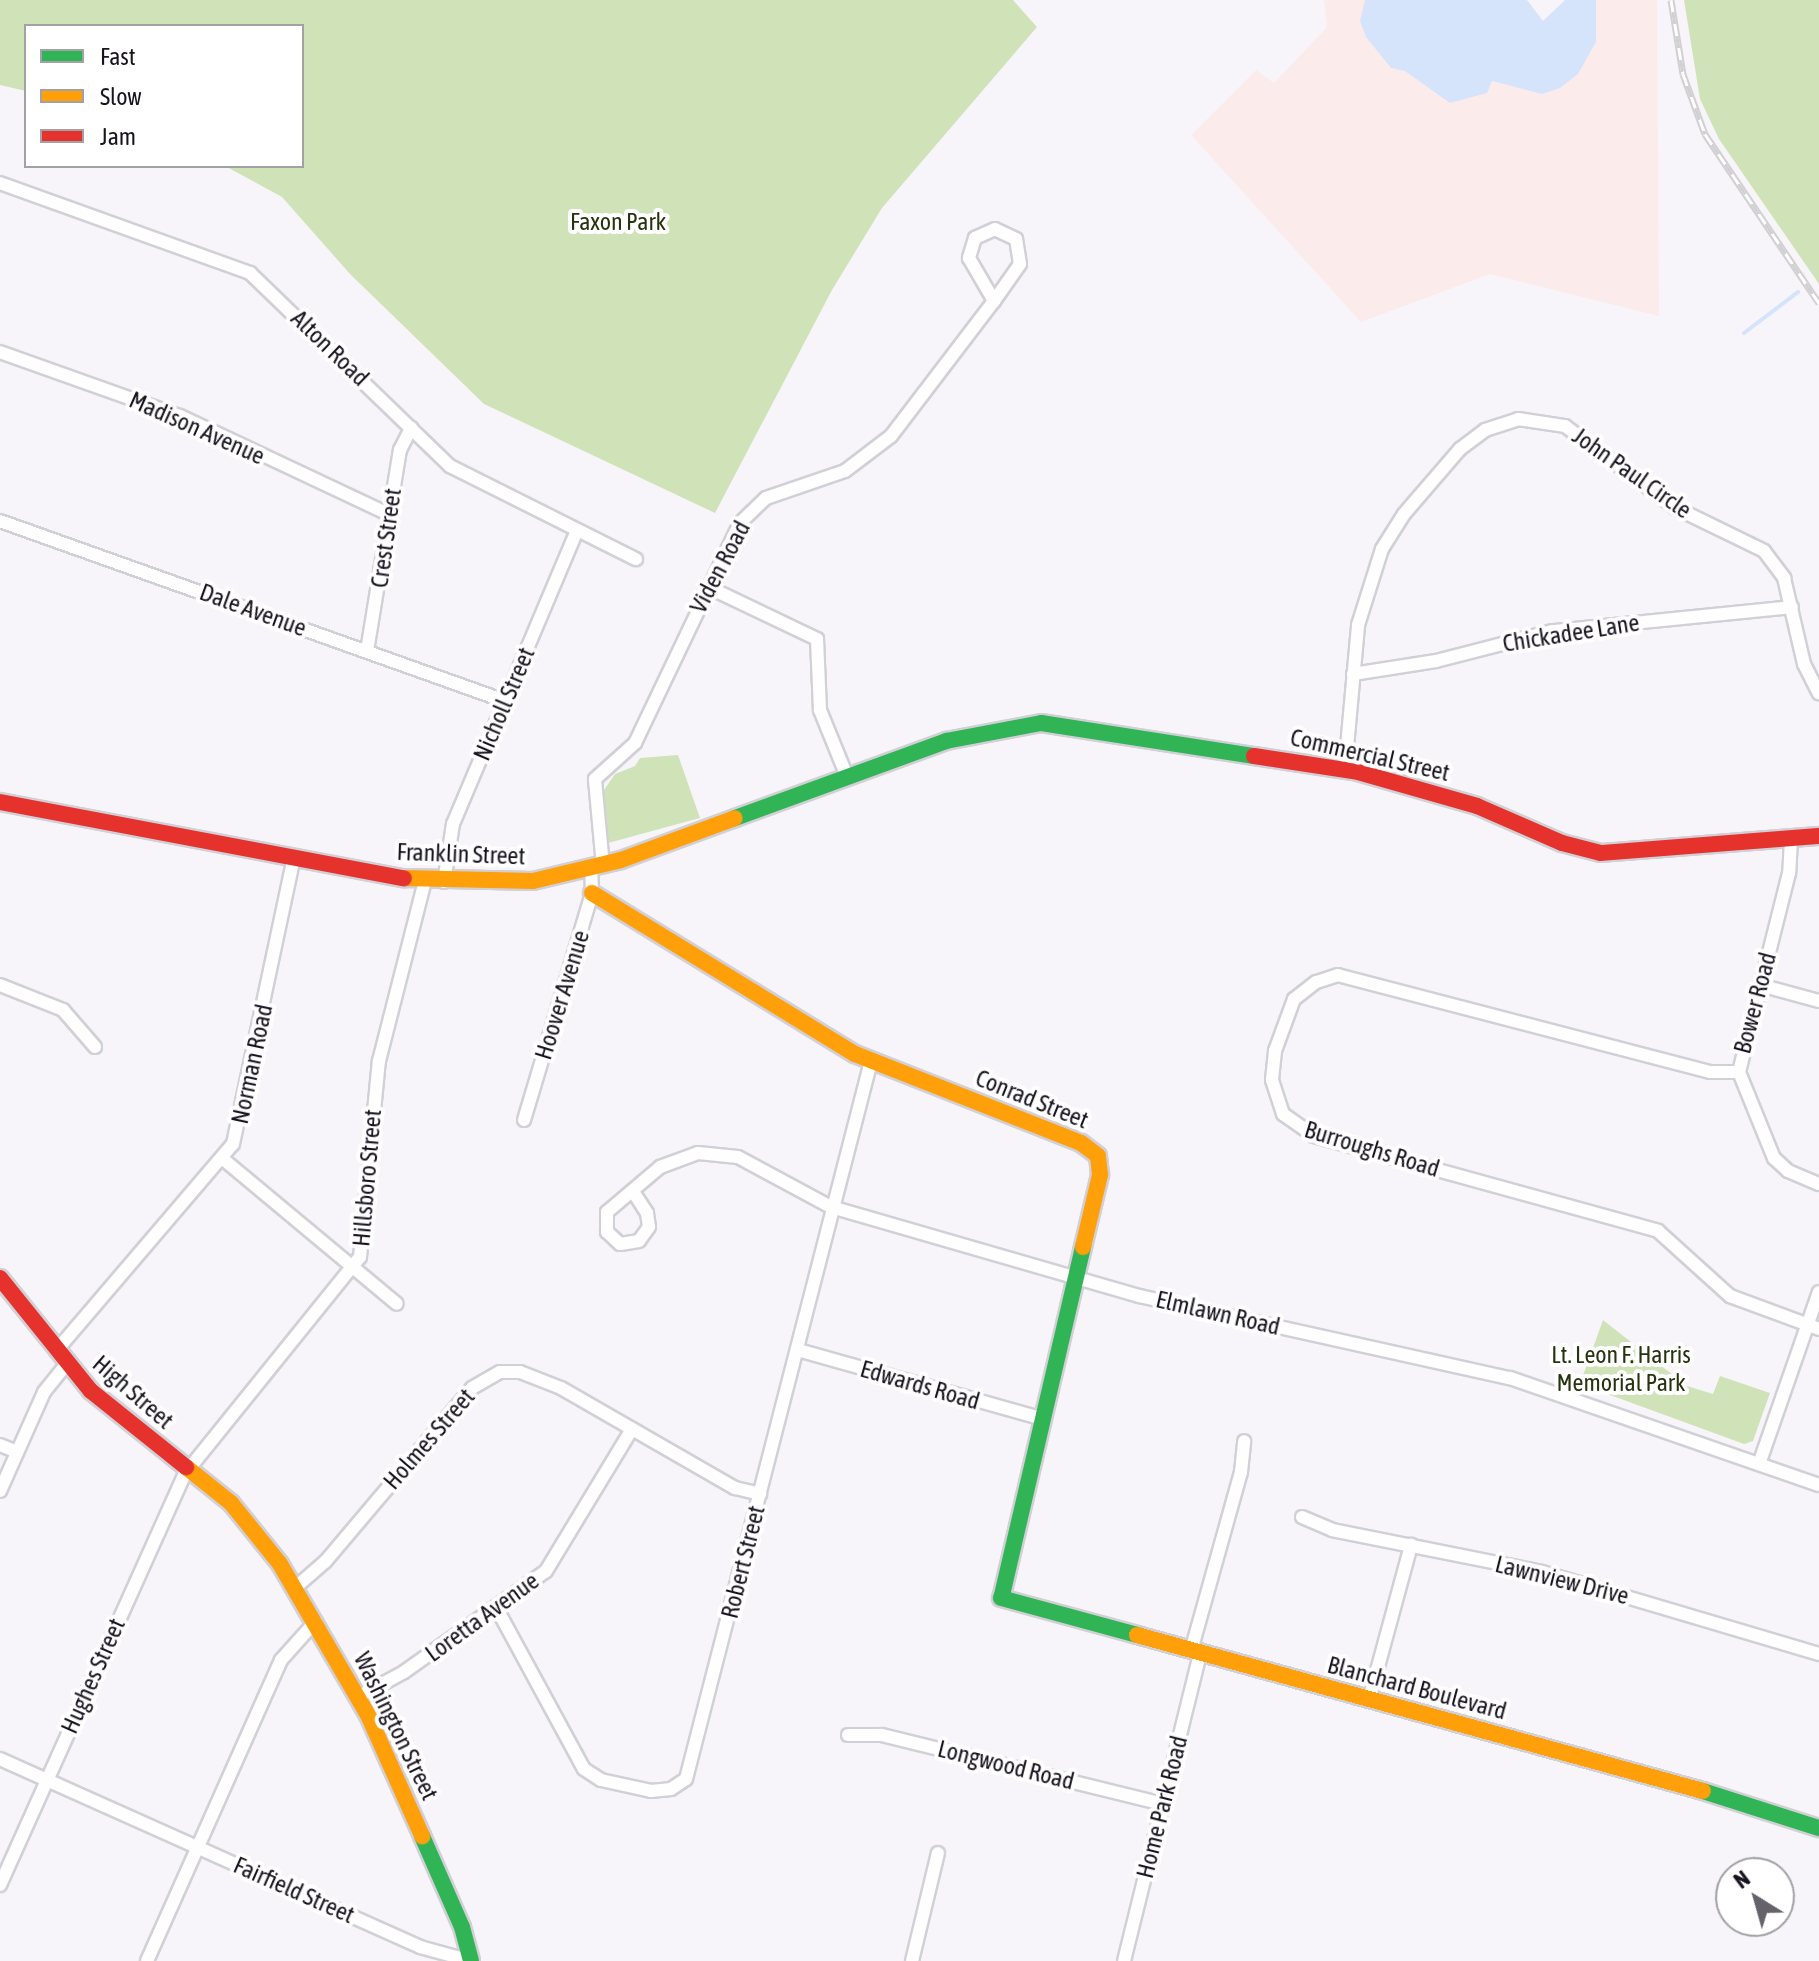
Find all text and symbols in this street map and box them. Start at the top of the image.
legend [24,24,304,168]
text: Fast [100,43,136,70]
text: Slow [100,83,142,110]
text: Jam [100,123,136,150]
park label: Faxon Park [570,208,666,236]
street label: Alton Road [285,304,375,392]
street label: Madison Avenue [125,385,269,471]
street label: John Paul Circle [1567,421,1697,525]
street label: Crest Street [365,486,407,590]
street label: Viden Road [684,516,756,618]
street label: Dale Avenue [196,577,310,643]
street label: Chickadee Lane [1501,608,1641,658]
street label: Nicholl Street [467,643,541,765]
street label: Commercial Street [1288,723,1452,787]
street label: Franklin Street [396,837,526,871]
street label: Hoover Avenue [529,927,595,1063]
street label: Bower Road [1728,949,1782,1057]
street label: Norman Road [225,1001,279,1127]
street label: Conrad Street [972,1063,1092,1135]
street label: Hillsboro Street [347,1108,387,1248]
street label: Burroughs Road [1301,1115,1443,1183]
street label: Elmlawn Road [1153,1285,1283,1341]
park label: Lt. Leon F. Harris Memorial Park [1551,1341,1691,1397]
street label: High Street [87,1349,179,1435]
street label: Edwards Road [857,1354,983,1416]
street label: Holmes Street [377,1383,481,1495]
street label: Robert Street [715,1503,771,1621]
street label: Lawnview Drive [1492,1549,1632,1611]
street label: Loretta Avenue [420,1566,544,1668]
street label: Hughes Street [55,1614,131,1738]
street label: Washington Street [348,1647,444,1805]
street label: Blanchard Boulevard [1324,1650,1510,1726]
street label: Home Park Road [1130,1733,1194,1881]
street label: Longwood Road [935,1734,1077,1796]
street label: Fairfield Street [229,1851,359,1929]
north arrow [1715,1857,1795,1937]
text: N [1729,1865,1755,1894]

